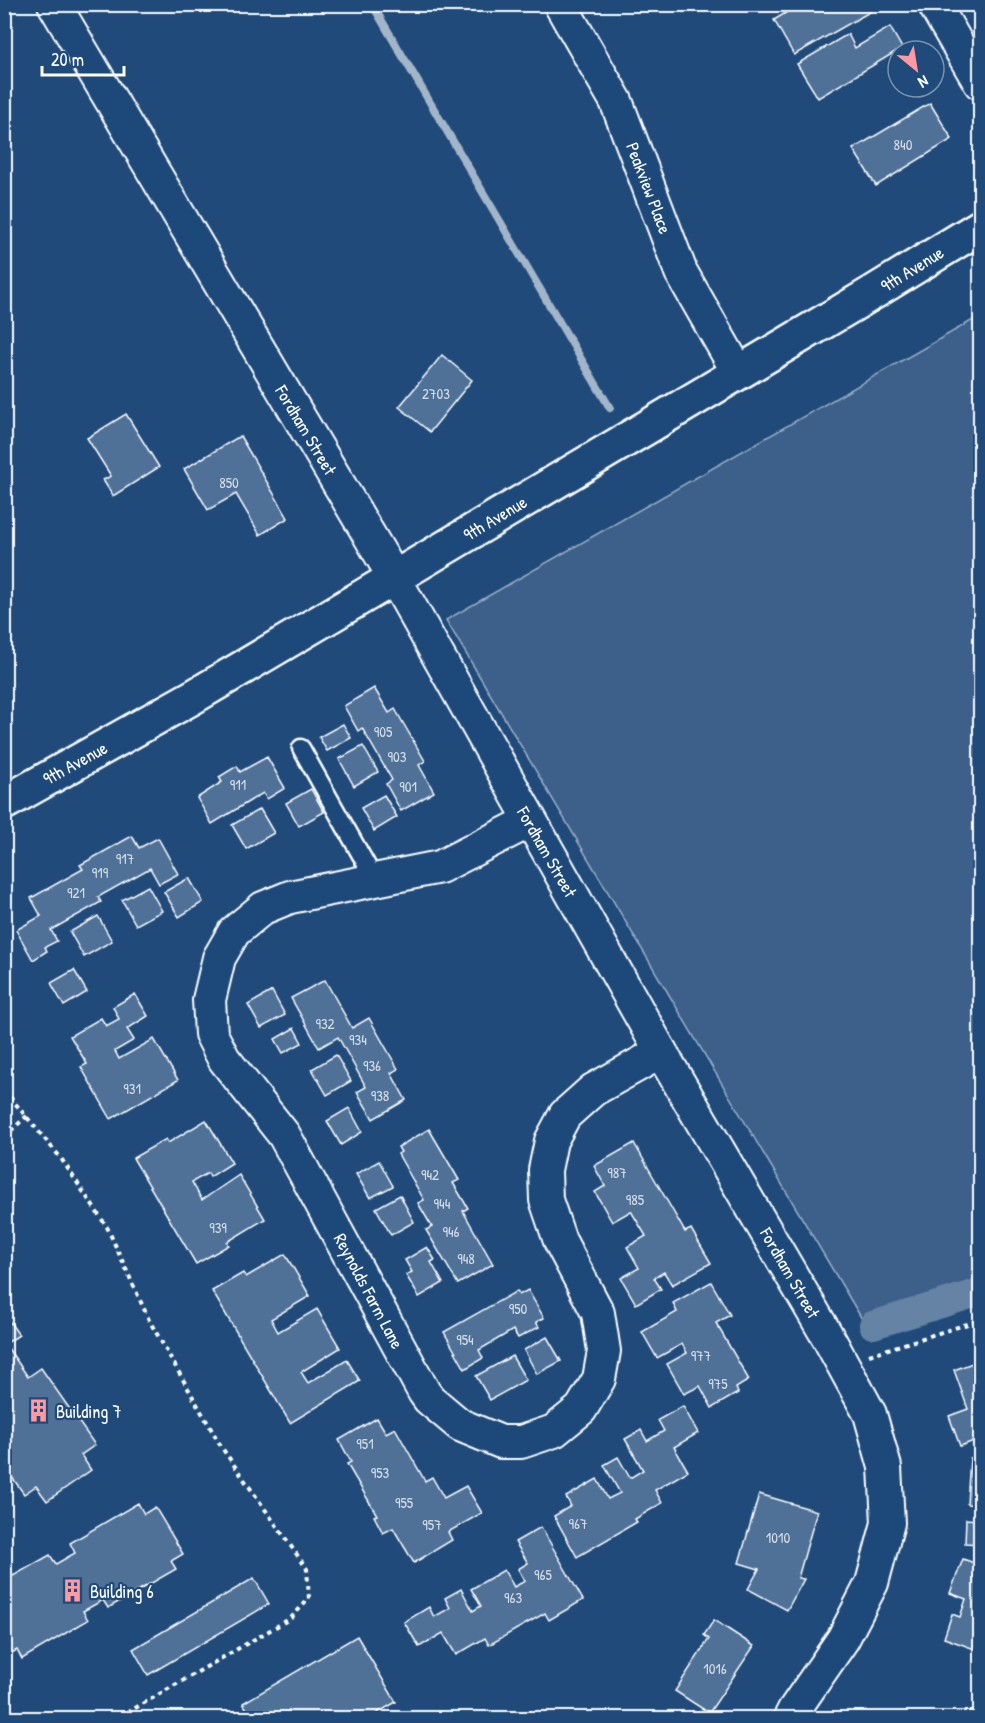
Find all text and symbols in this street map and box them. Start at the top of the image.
scale bar [42,39,124,77]
north arrow [886,39,946,99]
text: 20 m [51,47,84,72]
text: N [914,70,933,94]
house number: 840 [894,134,913,155]
street label: Peakview Place [620,139,678,237]
street label: 9th Avenue [876,240,948,298]
street label: Fordham Street [269,379,343,480]
house number: 2703 [422,383,450,404]
house number: 850 [219,472,239,493]
street label: 9th Avenue [458,489,532,547]
house number: 905 [374,721,393,742]
street label: 9th Avenue [38,735,112,791]
house number: 903 [388,746,407,767]
house number: 911 [230,774,246,795]
house number: 901 [399,776,417,797]
street label: Fordham Street [510,801,583,903]
house number: 917 [116,848,134,869]
house number: 919 [92,862,109,883]
house number: 921 [67,882,85,903]
house number: 932 [315,1013,335,1034]
house number: 934 [349,1029,367,1050]
house number: 936 [363,1055,381,1076]
house number: 931 [123,1078,141,1099]
house number: 938 [371,1085,389,1106]
house number: 987 [607,1162,627,1183]
house number: 942 [421,1164,439,1185]
house number: 985 [626,1189,645,1210]
house number: 944 [434,1193,451,1214]
house number: 939 [209,1217,227,1238]
house number: 946 [442,1221,460,1242]
street label: Fordham Street [753,1222,826,1324]
street label: Reynolds Farm Lane [328,1229,410,1353]
house number: 948 [457,1248,475,1269]
house number: 950 [509,1298,528,1319]
house number: 954 [456,1329,474,1350]
house number: 977 [691,1345,711,1366]
house number: 975 [708,1373,728,1394]
building icon: Building 7 [25,1398,51,1424]
place label: Building 7 [56,1399,121,1424]
house number: 951 [356,1433,374,1454]
house number: 953 [371,1462,390,1483]
house number: 955 [395,1492,414,1513]
house number: 967 [569,1513,587,1534]
house number: 957 [422,1514,442,1535]
house number: 1010 [766,1527,790,1548]
house number: 965 [534,1564,553,1585]
building icon: Building 6 [59,1578,85,1604]
place label: Building 6 [90,1579,154,1604]
house number: 963 [504,1587,522,1608]
house number: 1016 [703,1658,727,1679]

